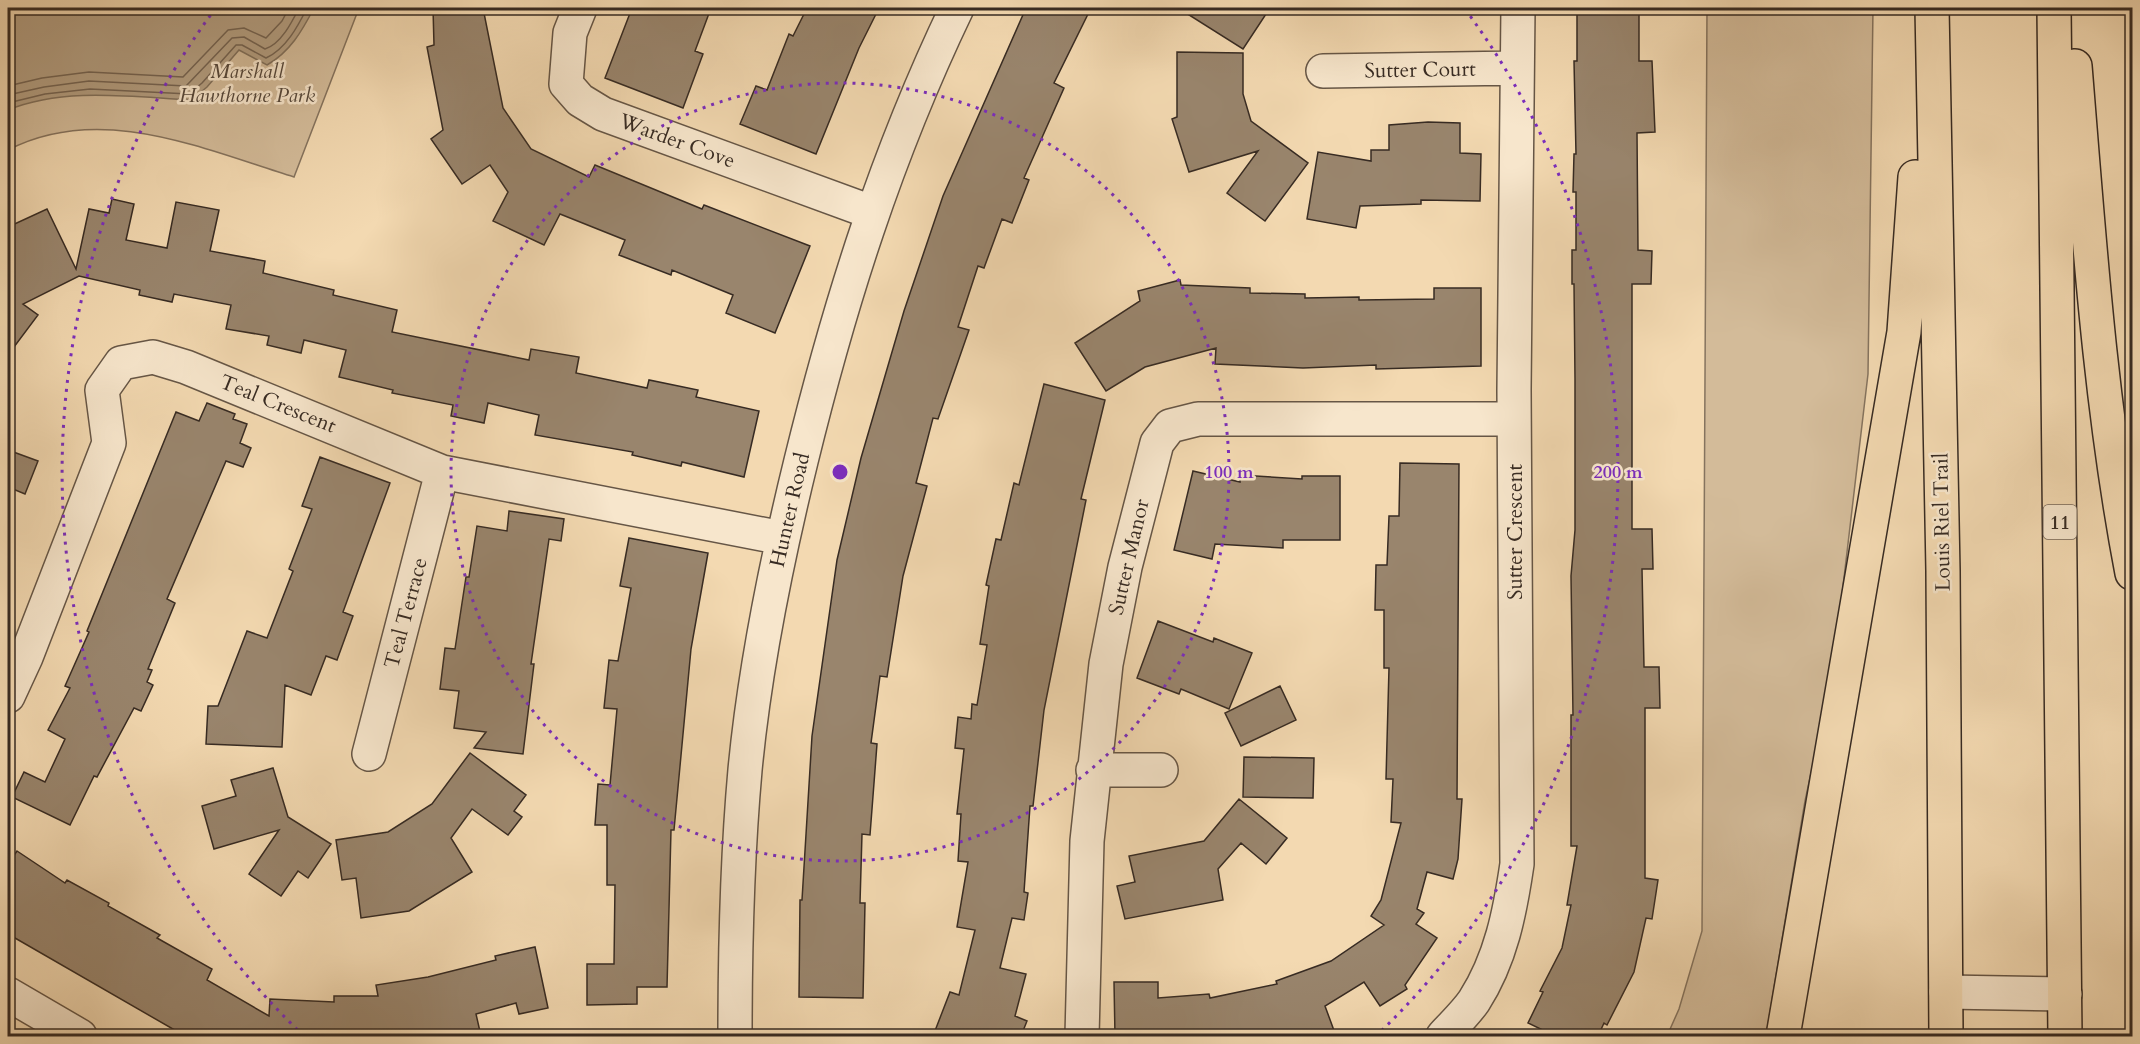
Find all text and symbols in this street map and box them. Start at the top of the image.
street label: Sutter Court [1364,55,1476,85]
park label: Marshall Hawthorne Park [179,57,316,110]
street label: Warder Cove [614,106,739,175]
street label: Teal Crescent [216,368,341,441]
street label: Hunter Road [763,450,817,570]
street label: Louis Riel Trail [1926,452,1958,592]
text: 100 m [1204,460,1254,485]
text: 200 m [1593,460,1643,485]
centre of rings [830,462,850,482]
street label: Sutter Crescent [1501,464,1530,600]
street label: Sutter Manor [1102,496,1156,618]
road number: 11 [2044,505,2076,539]
street label: Teal Terrace [377,554,435,672]

